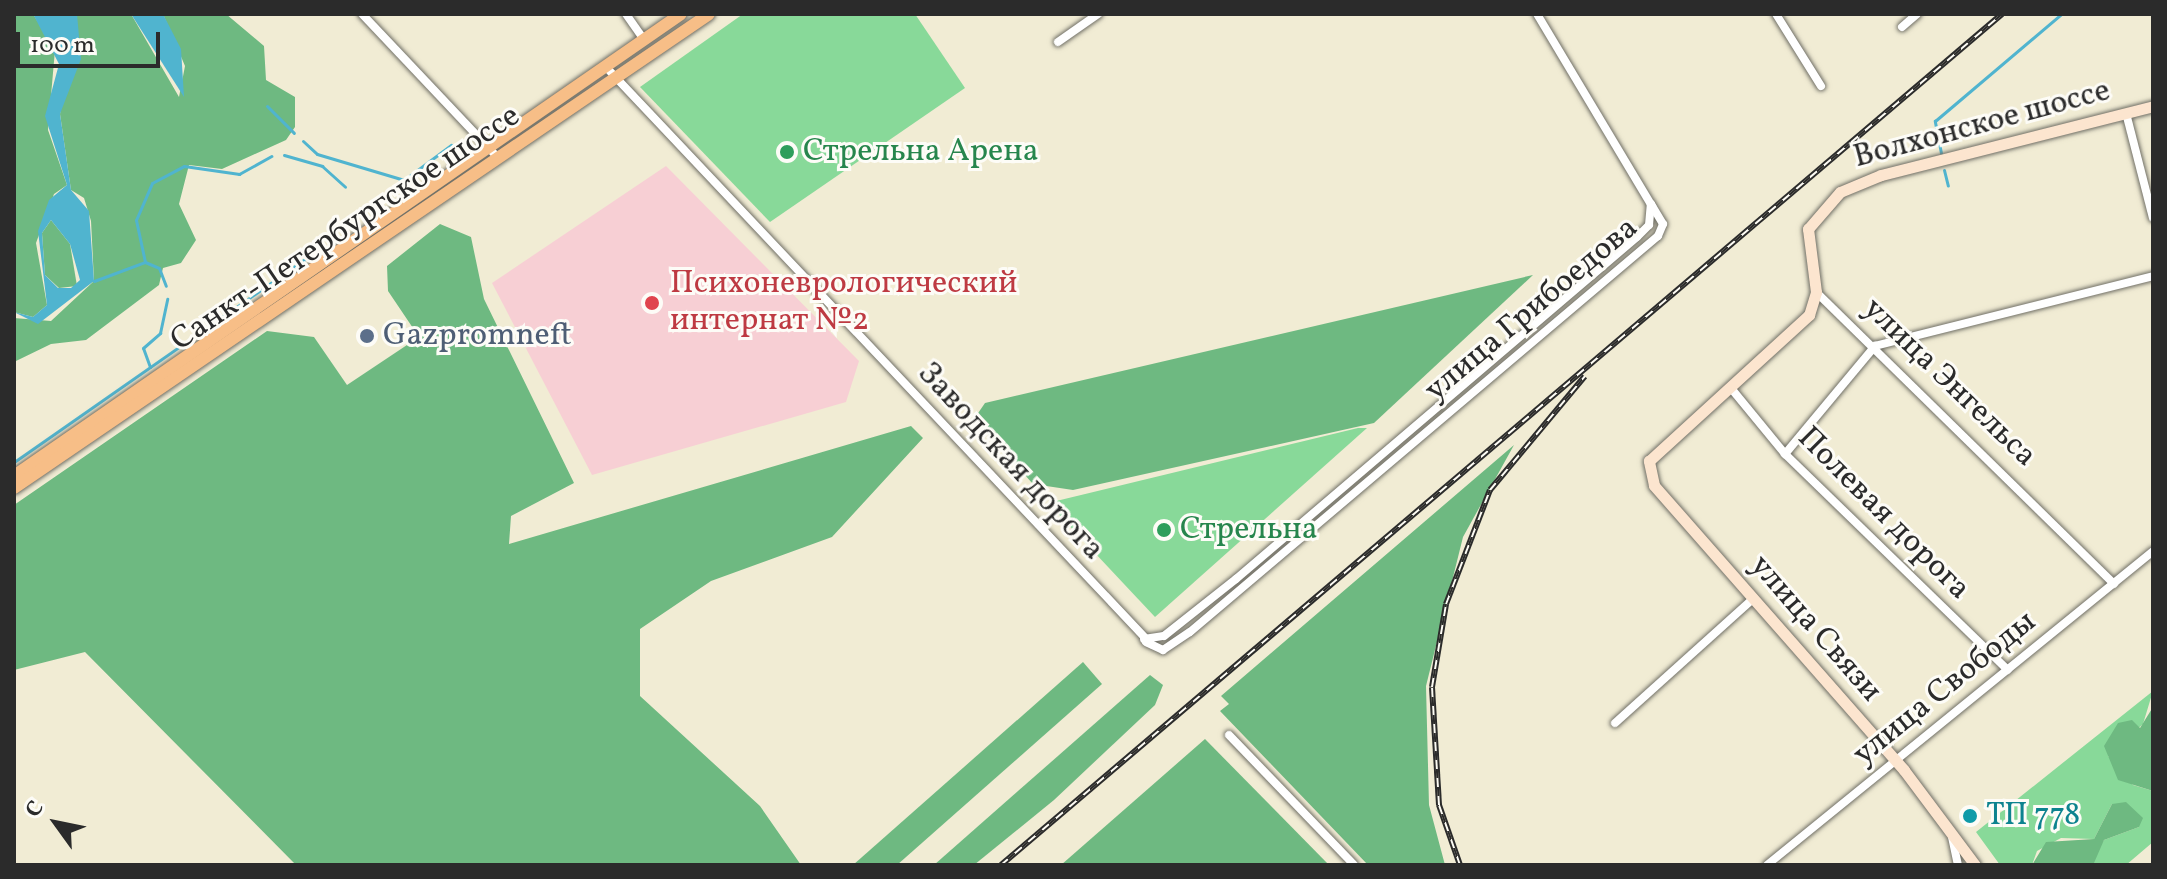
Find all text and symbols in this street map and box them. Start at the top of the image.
scale bar [20,16,164,66]
text: 100 m [30,29,95,63]
street label: Волхонское шоссе [1850,72,2114,178]
street label: Санкт-Петербургское шоссе [164,98,528,360]
place label: Стрельна Арена [803,133,1039,171]
marker: Стрельна Арена [778,143,796,161]
street label: улица Грибоедова [1418,210,1646,410]
place label: Психоневрологический интернат №2 [670,266,1017,341]
street label: улица Энгельса [1854,290,2044,476]
marker: Психоневрологический интернат №2 [641,292,663,314]
place label: Gazpromneft [383,317,572,355]
marker: Gazpromneft [358,327,376,345]
street label: Заводская дорога [909,355,1111,569]
street label: Полевая дорога [1788,419,1978,609]
place label: Стрельна [1180,511,1318,549]
marker: Стрельна [1155,521,1173,539]
street label: улица Связи [1741,548,1889,710]
street label: улица Свободы [1846,604,2044,774]
north arrow [16,783,96,863]
text: С [19,795,52,824]
place label: ТП 778 [1986,797,2080,835]
marker: ТП 778 [1961,807,1979,825]

